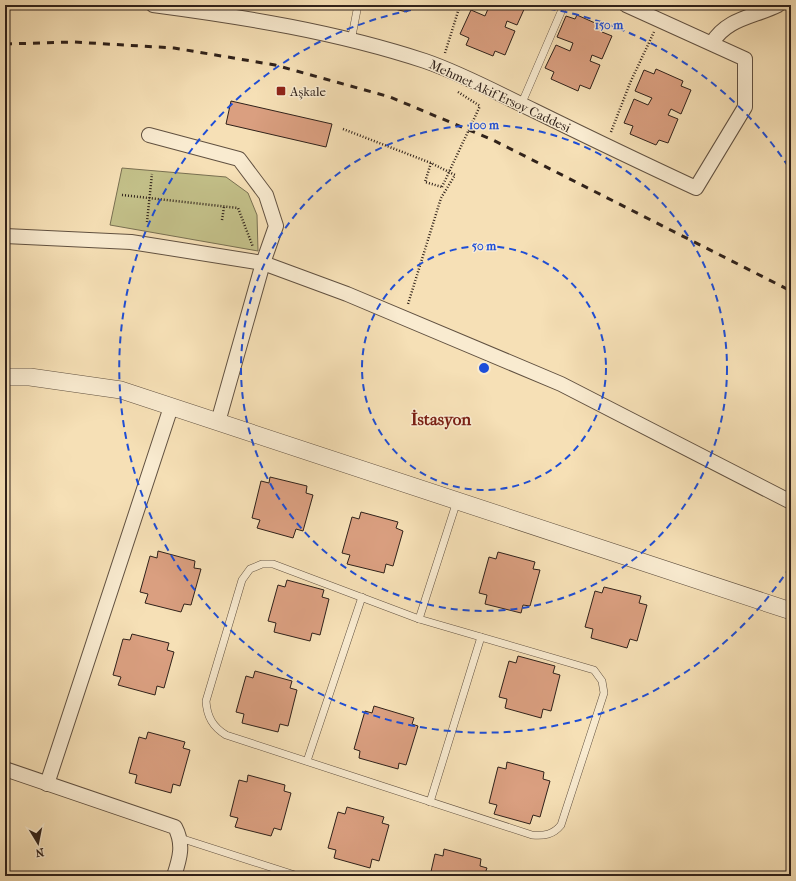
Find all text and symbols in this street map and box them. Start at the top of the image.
text: 150 m [595,18,624,32]
street label: Mehmet Akif Ersoy Caddesi [427,57,573,135]
place label: Aşkale [289,84,326,100]
marker: Aşkale [275,85,287,97]
text: 100 m [469,118,500,132]
text: 50 m [472,239,497,253]
centre of rings [477,361,491,375]
district label: İstasyon [411,409,472,430]
north arrow [18,823,58,863]
text: N [34,845,45,860]

